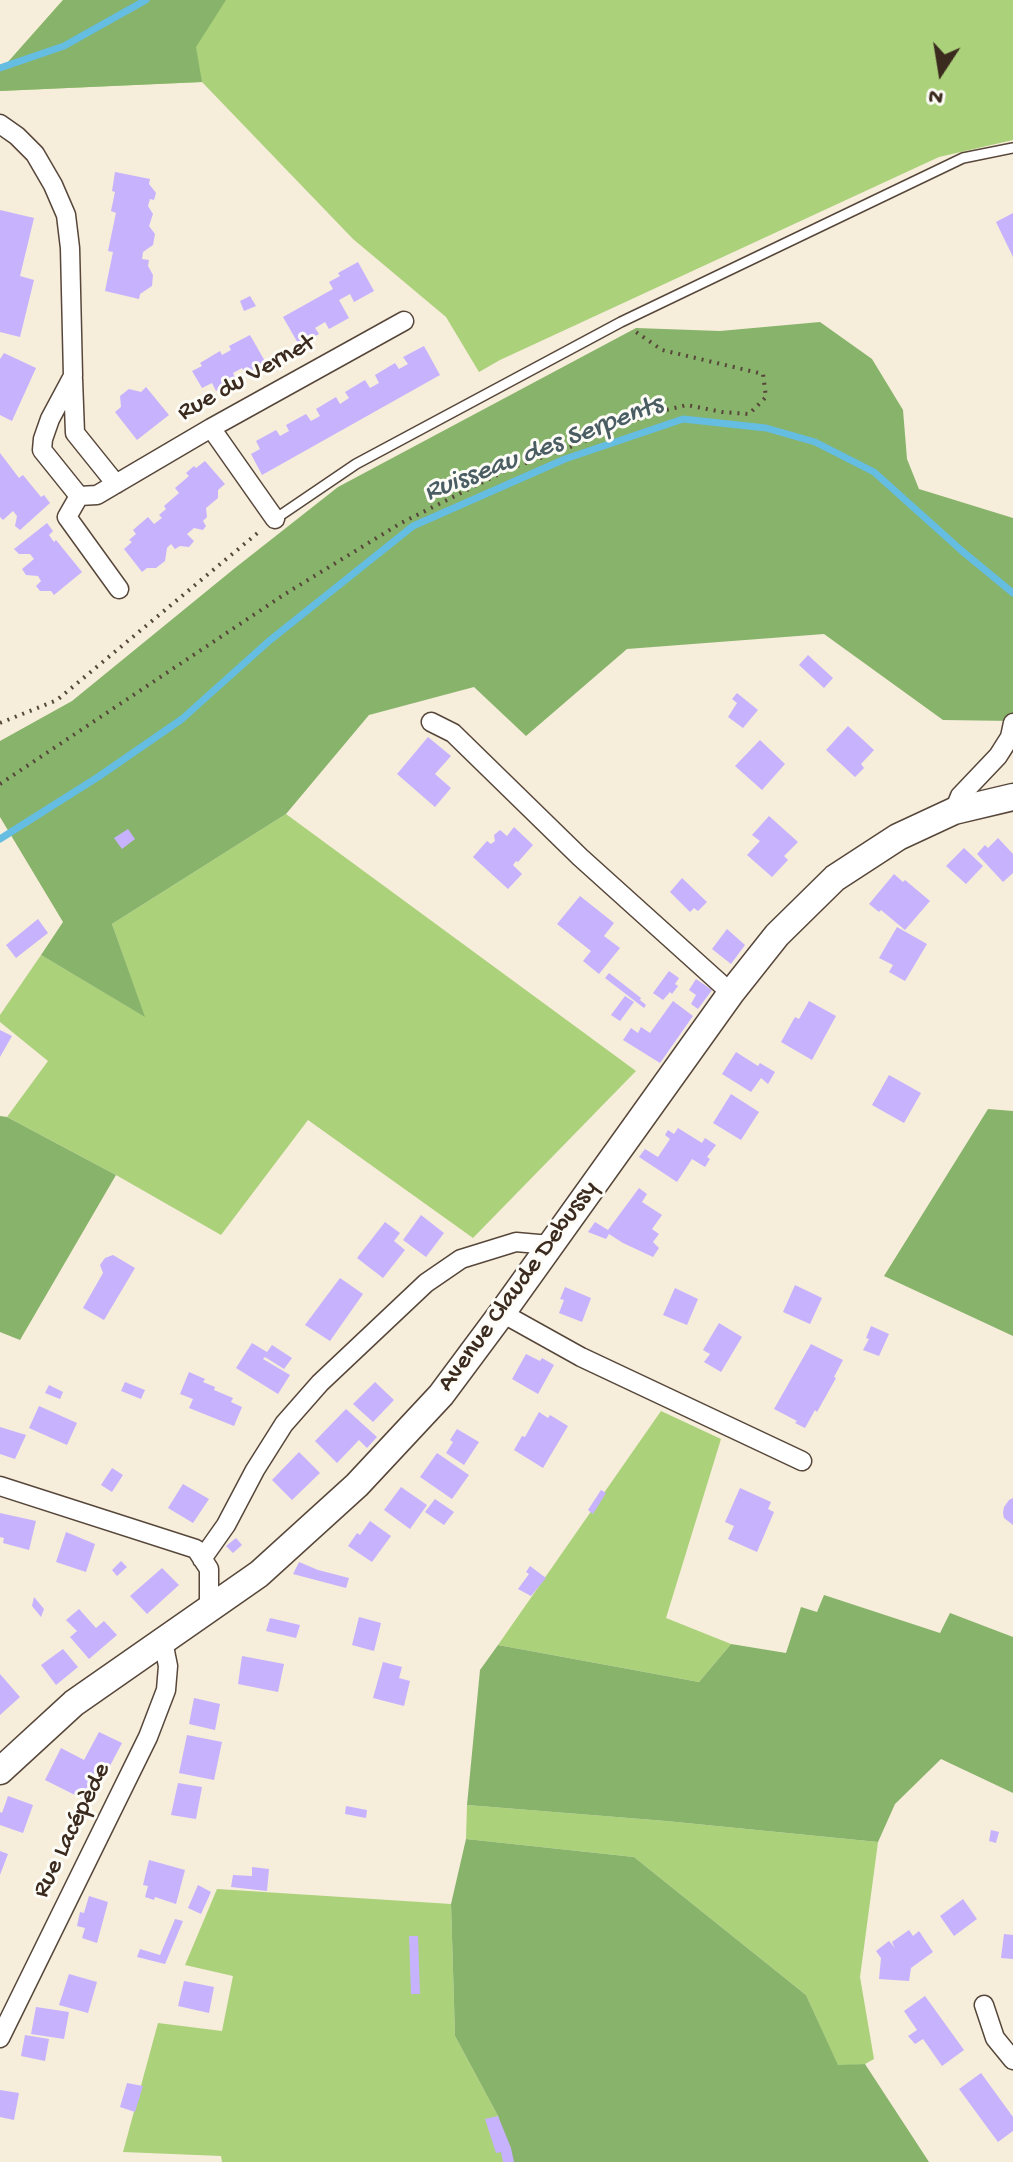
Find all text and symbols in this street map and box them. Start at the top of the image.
north arrow [901,32,981,112]
text: N [926,81,946,110]
street label: Rue du Vernet [173,328,321,430]
water label: Ruisseau des Serpents [420,389,668,511]
street label: Avenue Claude Debussy [432,1175,606,1399]
street label: Rue Lacépède [27,1758,119,1904]

